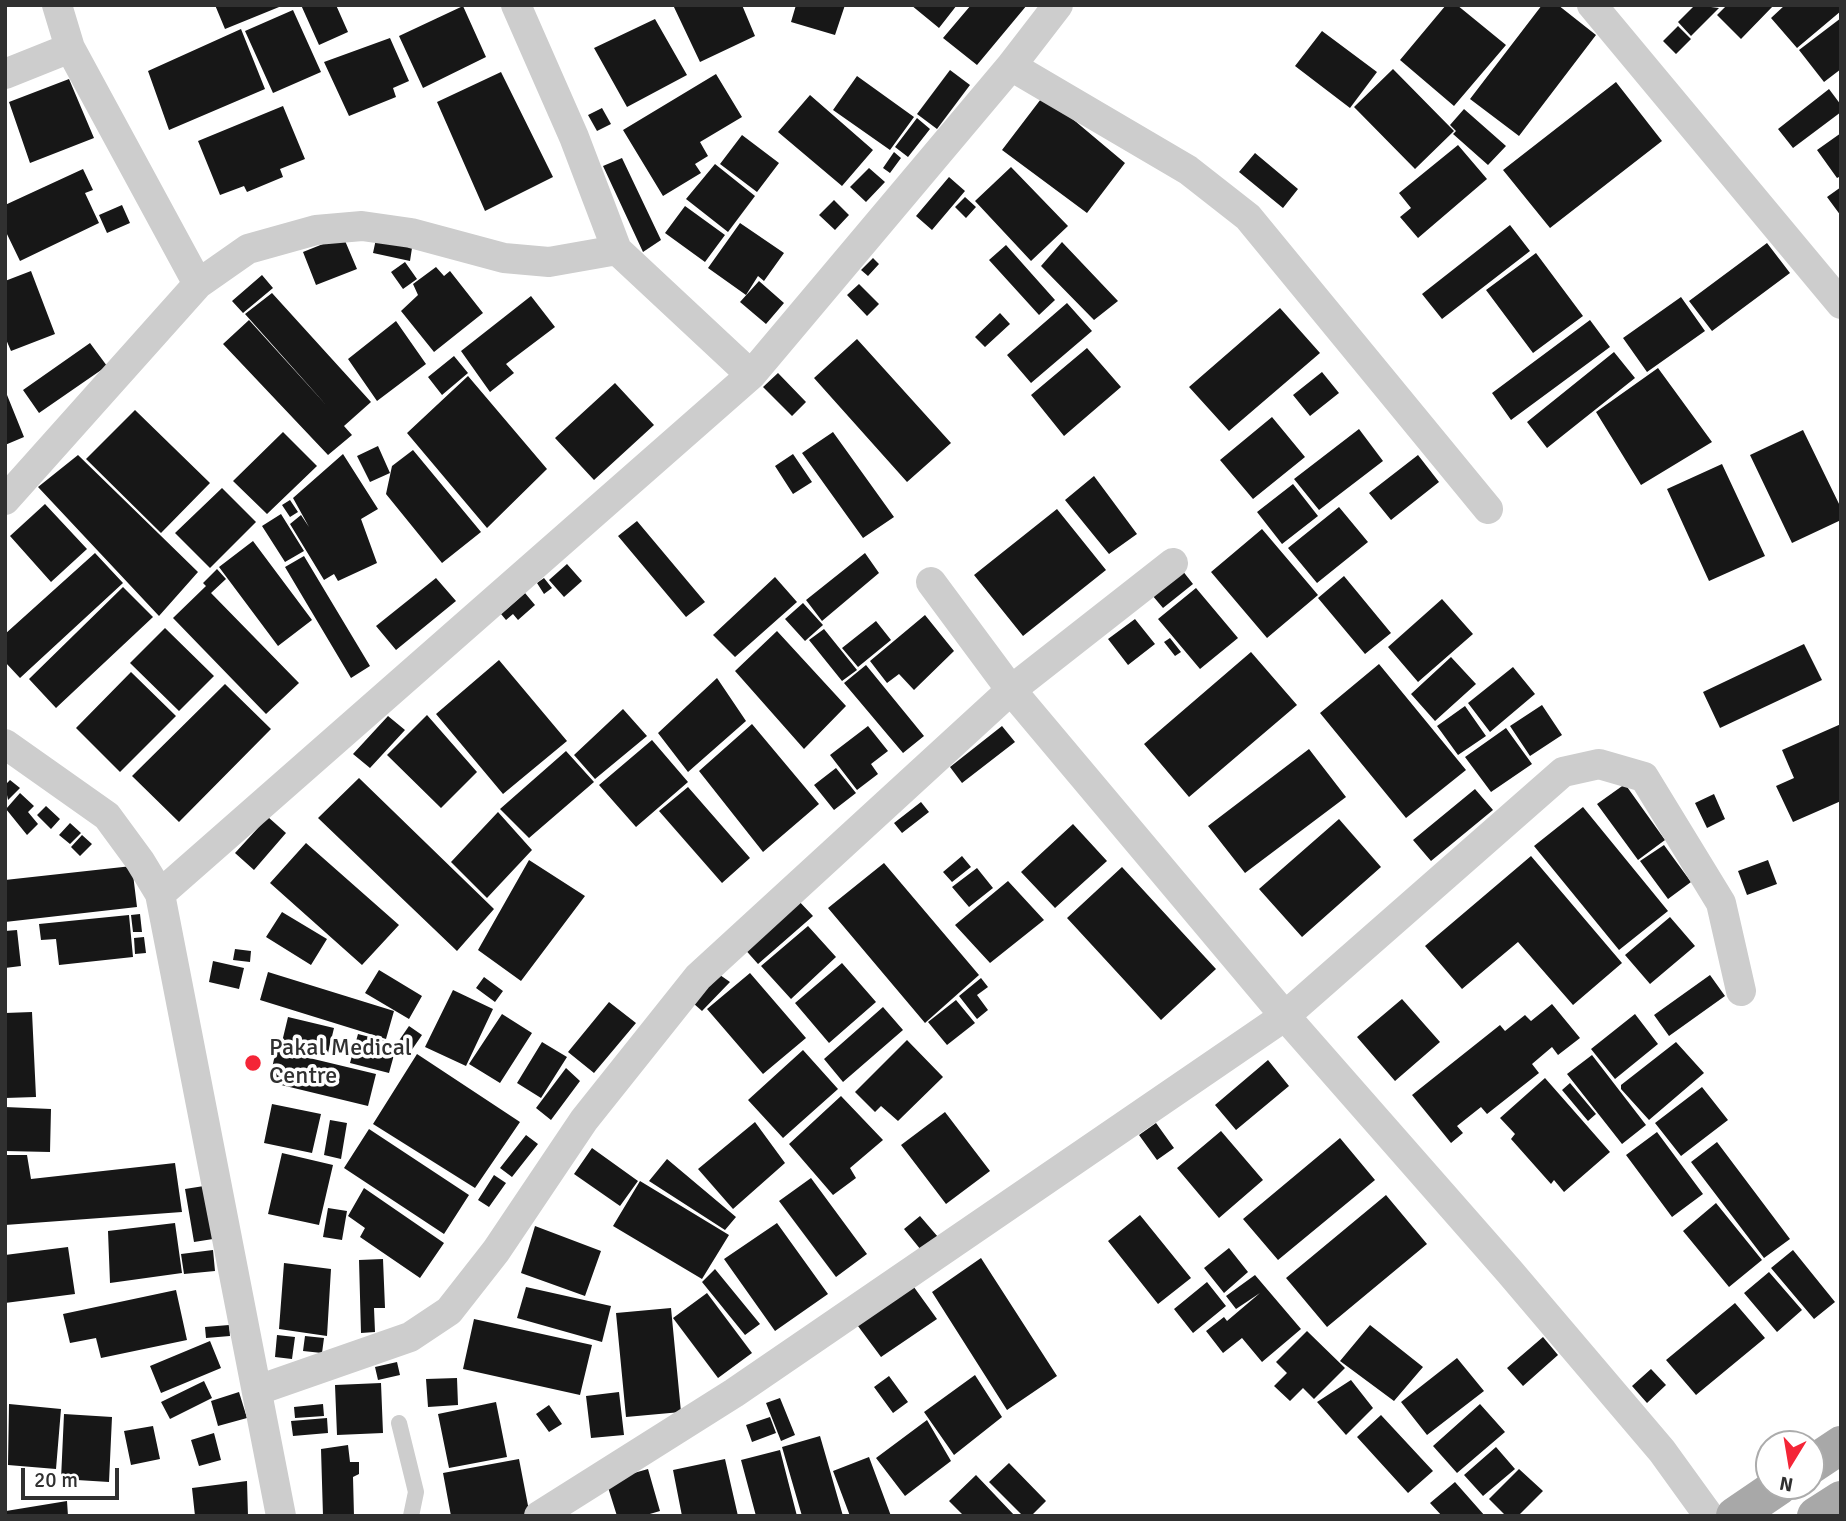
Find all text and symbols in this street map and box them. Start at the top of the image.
place label: Pakal Medical Centre [269,1035,412,1091]
marker: Pakal Medical Centre [243,1053,263,1073]
north arrow [1755,1430,1825,1500]
scale bar [24,1454,122,1498]
text: 20 m [34,1467,78,1493]
text: N [1778,1471,1795,1497]

